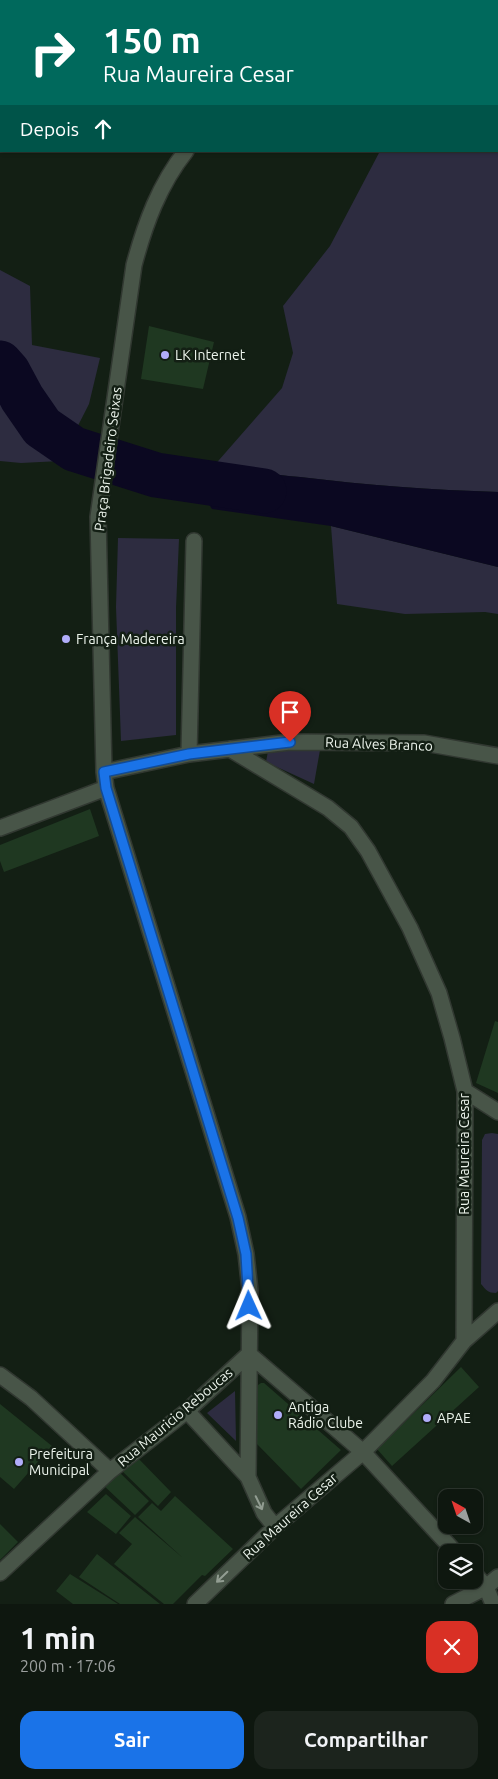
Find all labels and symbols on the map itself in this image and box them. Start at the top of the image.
place label: LK Internet [175,347,246,363]
marker: LK Internet [159,349,171,361]
street label: Praça Brigadeiro Seixas [91,386,125,532]
place label: França Madereira [76,631,185,647]
marker: França Madereira [60,633,72,645]
pin [269,691,311,742]
street label: Rua Alves Branco [325,734,433,754]
street label: Rua Maureira Cesar [456,1093,472,1215]
position arrow [222,1279,274,1331]
street label: Rua Mauricio Reboucas [114,1364,236,1470]
place label: Antiga Rádio Clube [288,1399,363,1431]
marker: Antiga Rádio Clube [272,1409,284,1421]
place label: APAE [437,1410,471,1426]
marker: APAE [421,1412,433,1424]
place label: Prefeitura Municipal [29,1446,93,1478]
marker: Prefeitura Municipal [13,1456,25,1468]
street label: Rua Maureira Cesar [240,1469,341,1563]
north arrow [438,1489,482,1534]
one-way arrow [255,1495,264,1510]
one-way arrow [216,1571,228,1583]

